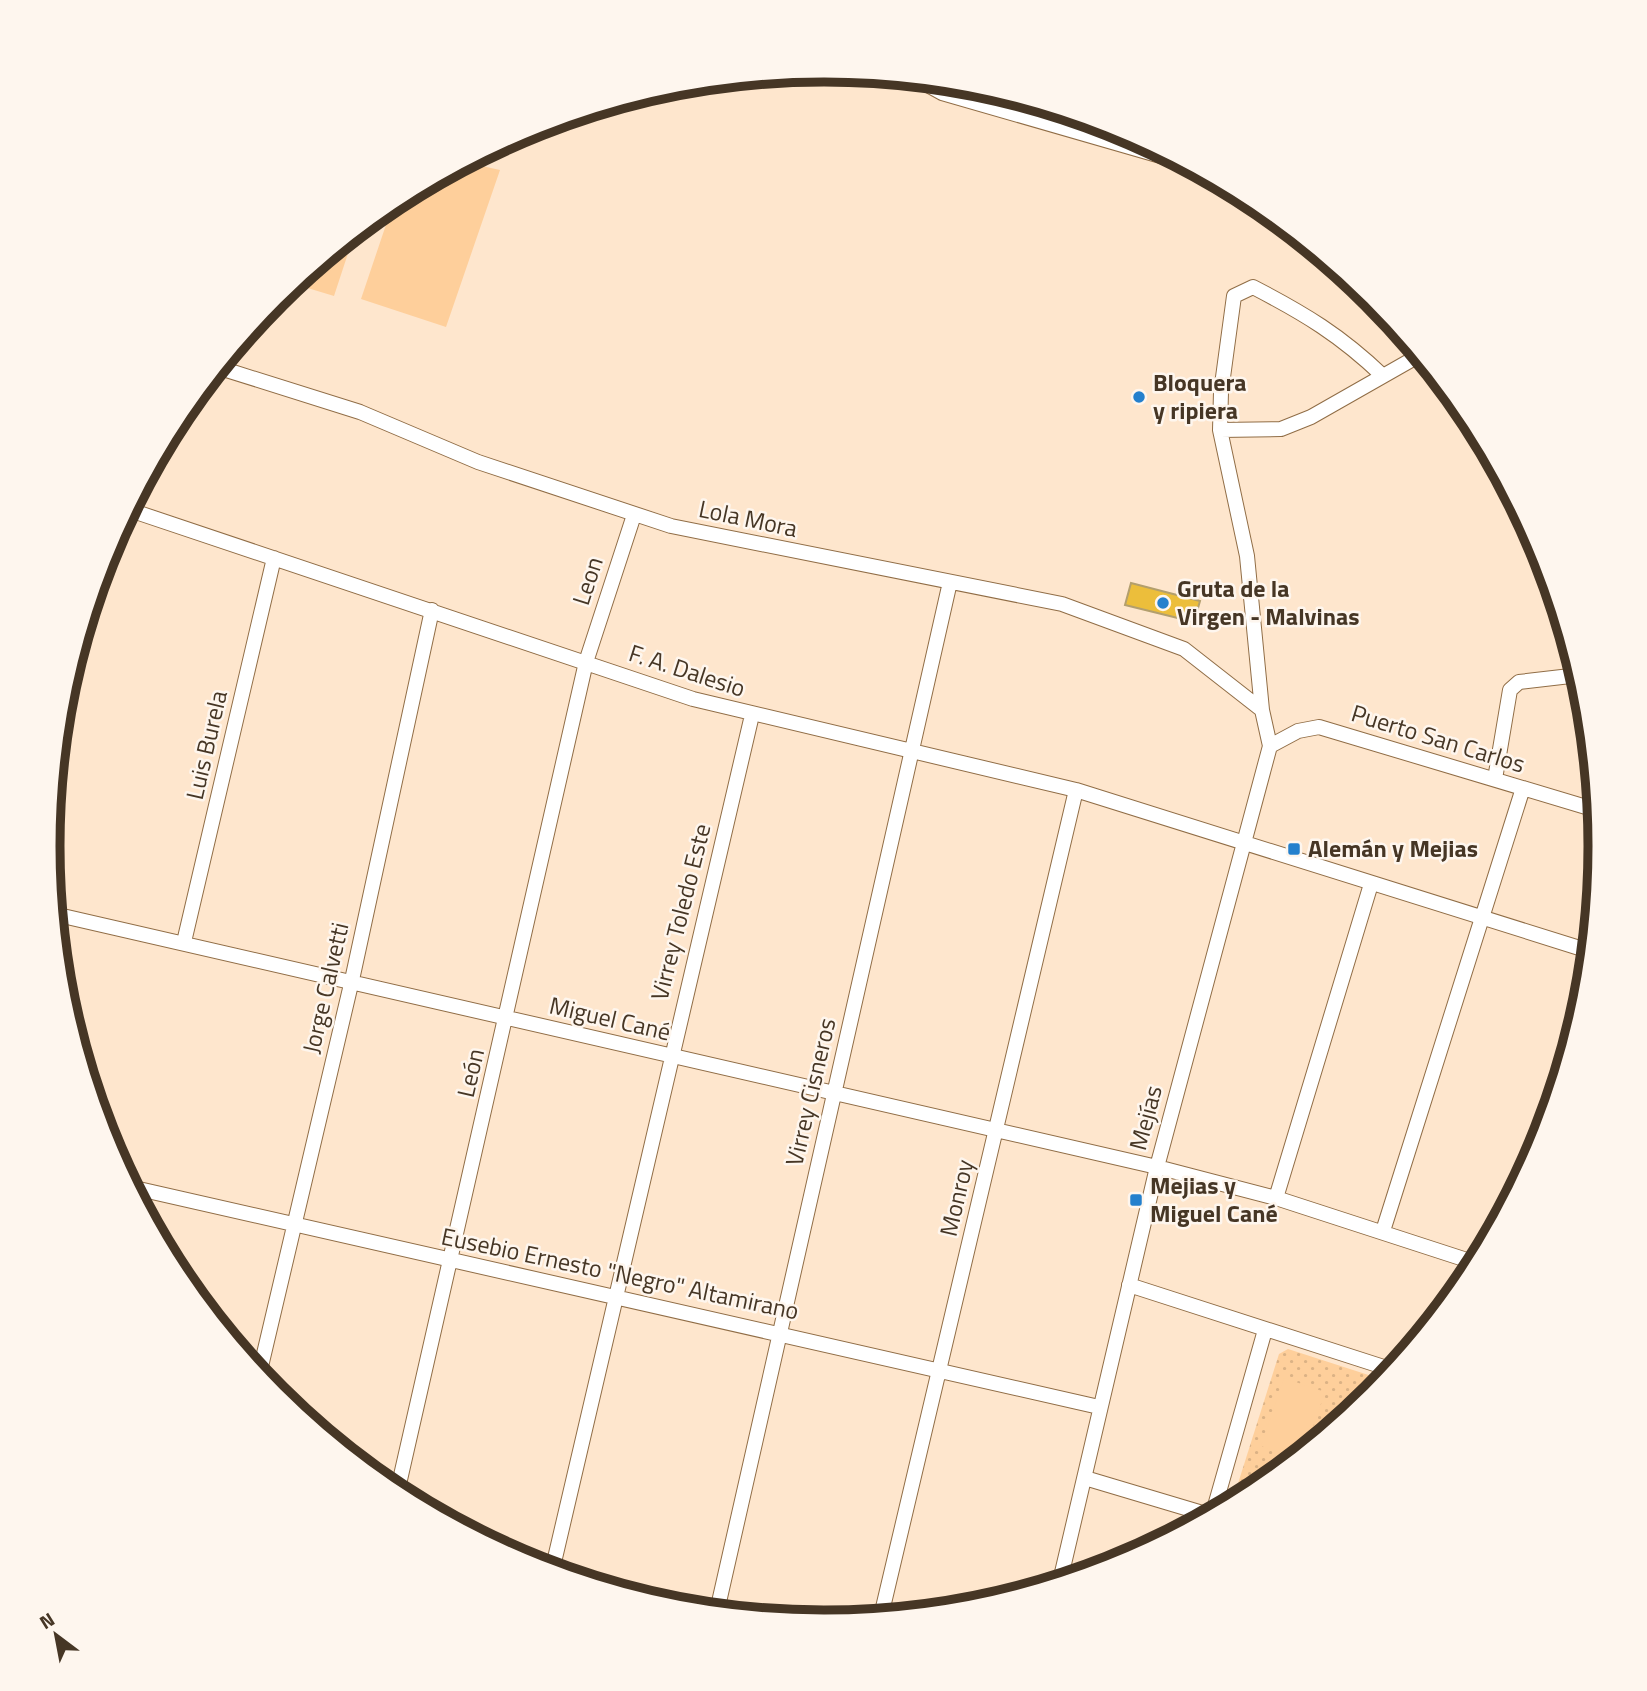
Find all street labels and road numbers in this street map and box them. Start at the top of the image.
street label: Lola Mora [696,490,801,546]
street label: Leon [562,552,612,610]
street label: F. A. Dalesio [624,634,750,706]
street label: Luis Burela [176,687,236,803]
street label: Puerto San Carlos [1347,695,1530,782]
street label: Virrey Toledo Este [641,820,719,1004]
street label: Jorge Calvetti [292,919,358,1057]
street label: Miguel Cané [546,987,674,1049]
street label: Virrey Cisneros [776,1014,845,1169]
street label: León [447,1045,493,1101]
street label: Mejías [1119,1081,1171,1154]
street label: Monroy [930,1155,982,1240]
street label: Eusebio Ernesto "Negro" Altamirano [438,1218,802,1329]

